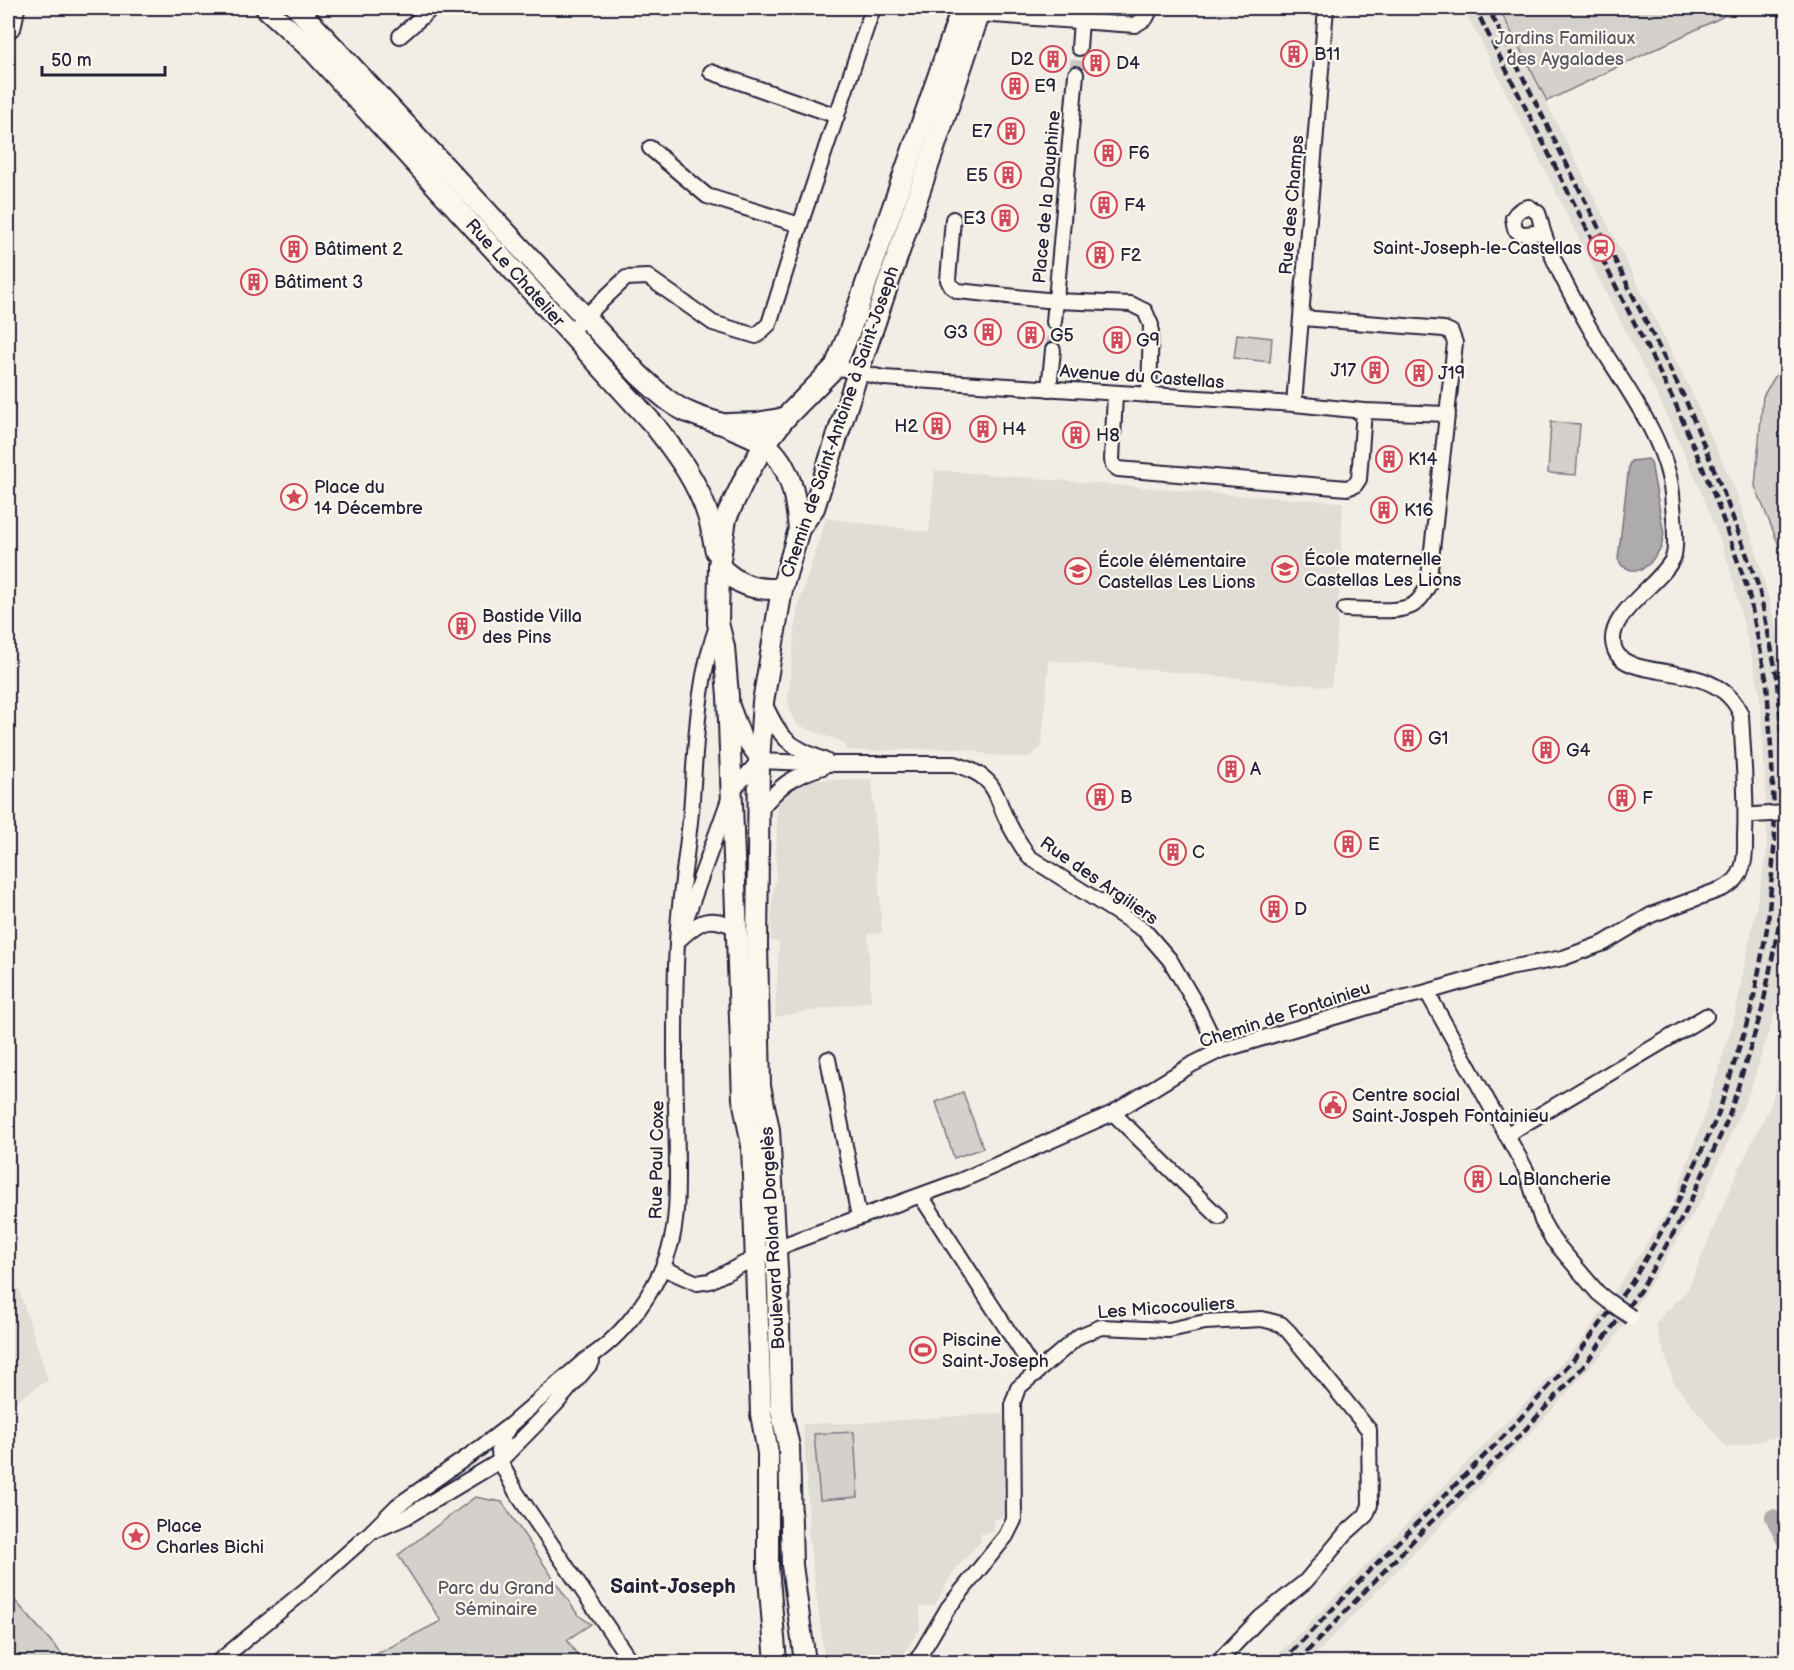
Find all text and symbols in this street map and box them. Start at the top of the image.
park label: Jardins Familiaux des Aygalades [1495,28,1636,70]
scale bar [42,39,165,77]
building icon: B11 [1279,39,1309,69]
building icon: D2 [1038,44,1068,74]
place label: B11 [1314,44,1340,65]
building icon: D4 [1081,48,1111,78]
place label: D2 [1010,49,1034,70]
text: 50 m [51,50,92,71]
place label: D4 [1116,53,1140,74]
building icon: E9 [1000,71,1030,101]
place label: E9 [1034,76,1056,97]
street label: Place de la Dauphine [1029,109,1065,284]
building icon: E7 [996,116,1026,146]
place label: E7 [971,121,992,142]
street label: Rue des Champs [1275,134,1309,276]
building icon: F6 [1093,138,1123,168]
place label: F6 [1128,143,1150,164]
building icon: E5 [993,160,1023,190]
place label: E5 [966,165,988,186]
building icon: F4 [1089,190,1119,220]
place label: F4 [1124,195,1146,216]
building icon: E3 [990,203,1020,233]
place label: E3 [963,208,986,229]
street label: Rue Le Chatelier [461,215,569,332]
station icon: Saint-Joseph-le-Castellas [1586,233,1616,263]
building icon: Bâtiment 2 [279,234,309,264]
place label: Saint-Joseph-le-Castellas [1373,238,1582,259]
place label: Bâtiment 2 [314,239,403,260]
building icon: F2 [1085,240,1115,270]
place label: F2 [1120,245,1142,266]
street label: Chemin de Saint-Antoine à Saint-Joseph [777,263,903,581]
building icon: Bâtiment 3 [239,267,269,297]
place label: Bâtiment 3 [274,272,363,293]
building icon: G3 [973,317,1003,347]
building icon: G5 [1016,320,1046,350]
place label: G3 [943,322,968,343]
place label: G5 [1050,325,1074,346]
building icon: G9 [1102,325,1132,355]
place label: G9 [1136,330,1160,351]
building icon: J17 [1360,355,1390,385]
building icon: J19 [1404,358,1434,388]
place label: J17 [1330,360,1356,381]
street label: Avenue du Castellas [1059,361,1225,393]
place label: J19 [1438,363,1465,384]
building icon: H2 [922,411,952,441]
building icon: H4 [968,414,998,444]
place label: H2 [894,416,918,437]
place label: H4 [1002,419,1026,440]
building icon: H8 [1061,420,1091,450]
place label: H8 [1096,425,1120,446]
building icon: K14 [1374,444,1404,474]
place label: K14 [1408,449,1438,470]
place label: Place du 14 Décembre [314,477,423,519]
place icon: Place du 14 Décembre [279,482,309,512]
building icon: K16 [1369,495,1399,525]
place label: K16 [1404,500,1434,521]
place label: École maternelle Castellas Les Lions [1304,547,1462,591]
place label: École élémentaire Castellas Les Lions [1098,549,1256,593]
school or university icon: École maternelle Castellas Les Lions [1270,554,1300,584]
school or university icon: École élémentaire Castellas Les Lions [1063,556,1093,586]
place label: Bastide Villa des Pins [482,606,582,648]
building icon: Bastide Villa des Pins [447,611,477,641]
building icon: G1 [1393,723,1423,753]
place label: G1 [1428,728,1448,749]
building icon: G4 [1531,735,1561,765]
place label: G4 [1566,740,1590,761]
building icon: A [1216,754,1246,784]
place label: A [1250,759,1261,780]
building icon: B [1085,782,1115,812]
building icon: F [1607,783,1637,813]
place label: B [1120,787,1132,808]
place label: F [1642,788,1653,809]
building icon: E [1333,829,1363,859]
street label: Rue des Argiliers [1036,832,1162,930]
place label: E [1368,834,1380,855]
building icon: C [1158,837,1188,867]
place label: C [1192,842,1205,863]
building icon: D [1259,894,1289,924]
place label: D [1294,899,1307,920]
street label: Chemin de Fontainieu [1197,977,1373,1053]
place label: Centre social Saint-Jospeh Fontainieu [1352,1085,1549,1127]
public building icon: Centre social Saint-Jospeh Fontainieu [1318,1090,1348,1120]
street label: Rue Paul Coxe [645,1100,669,1220]
street label: Boulevard Roland Dorgelès [757,1126,789,1350]
building icon: La Blancherie [1463,1164,1493,1194]
place label: La Blancherie [1498,1169,1611,1190]
street label: Les Micocouliers [1097,1293,1236,1323]
place label: Piscine Saint-Joseph [942,1330,1049,1372]
sports icon: Piscine Saint-Joseph [908,1335,938,1365]
place label: Place Charles Bichi [156,1516,264,1558]
place icon: Place Charles Bichi [121,1521,151,1551]
district label: Saint-Joseph [610,1574,736,1599]
park label: Parc du Grand Séminaire [438,1578,554,1620]

